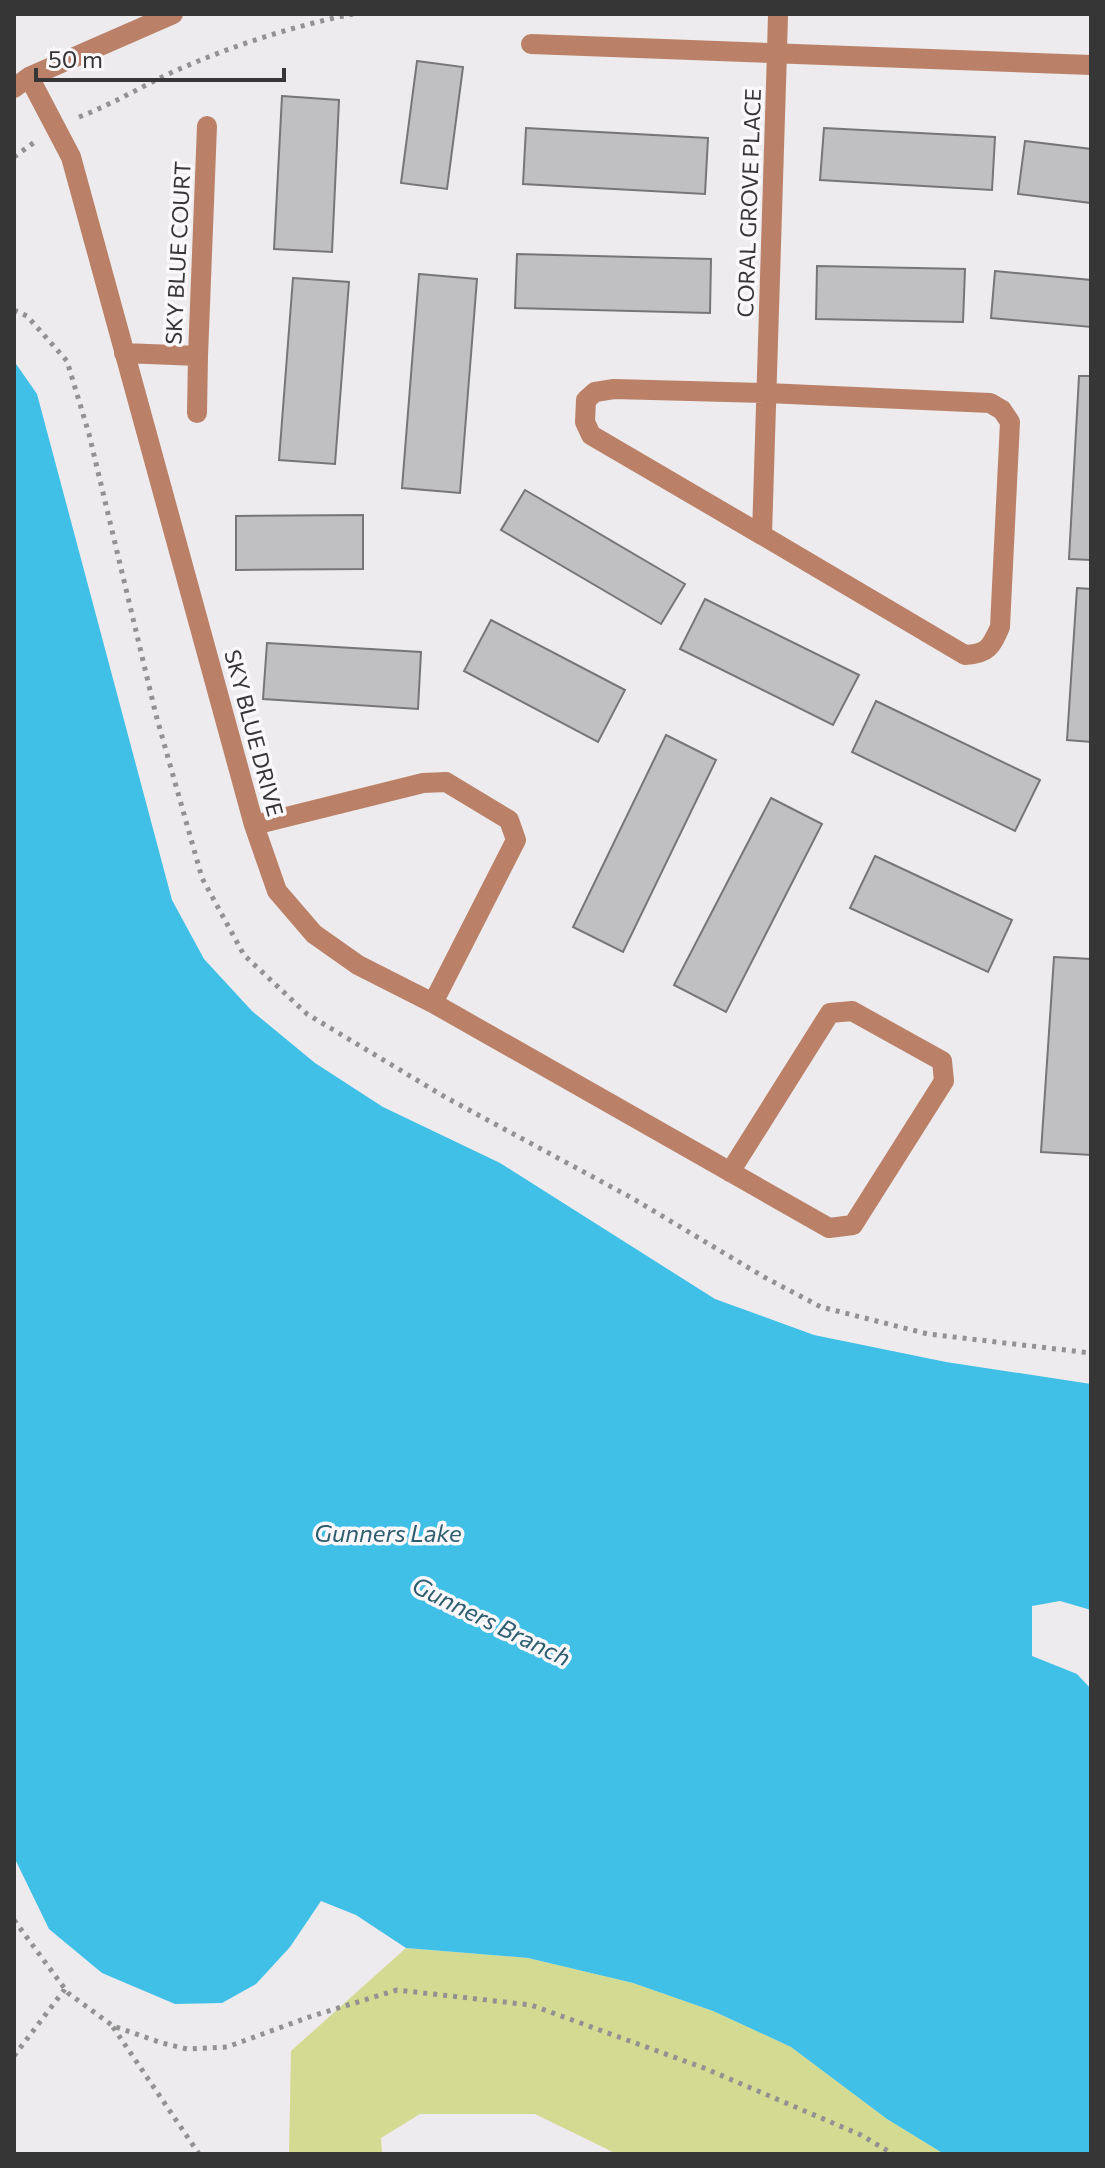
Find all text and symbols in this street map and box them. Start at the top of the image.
scale bar [36,32,284,82]
text: 50 m [48,44,103,73]
street label: CORAL GROVE PLACE [731,88,766,318]
street label: SKY BLUE COURT [159,161,196,345]
street label: SKY BLUE DRIVE [219,647,290,819]
water label: Gunners Lake [314,1518,462,1547]
water label: Gunners Branch [408,1570,576,1672]

